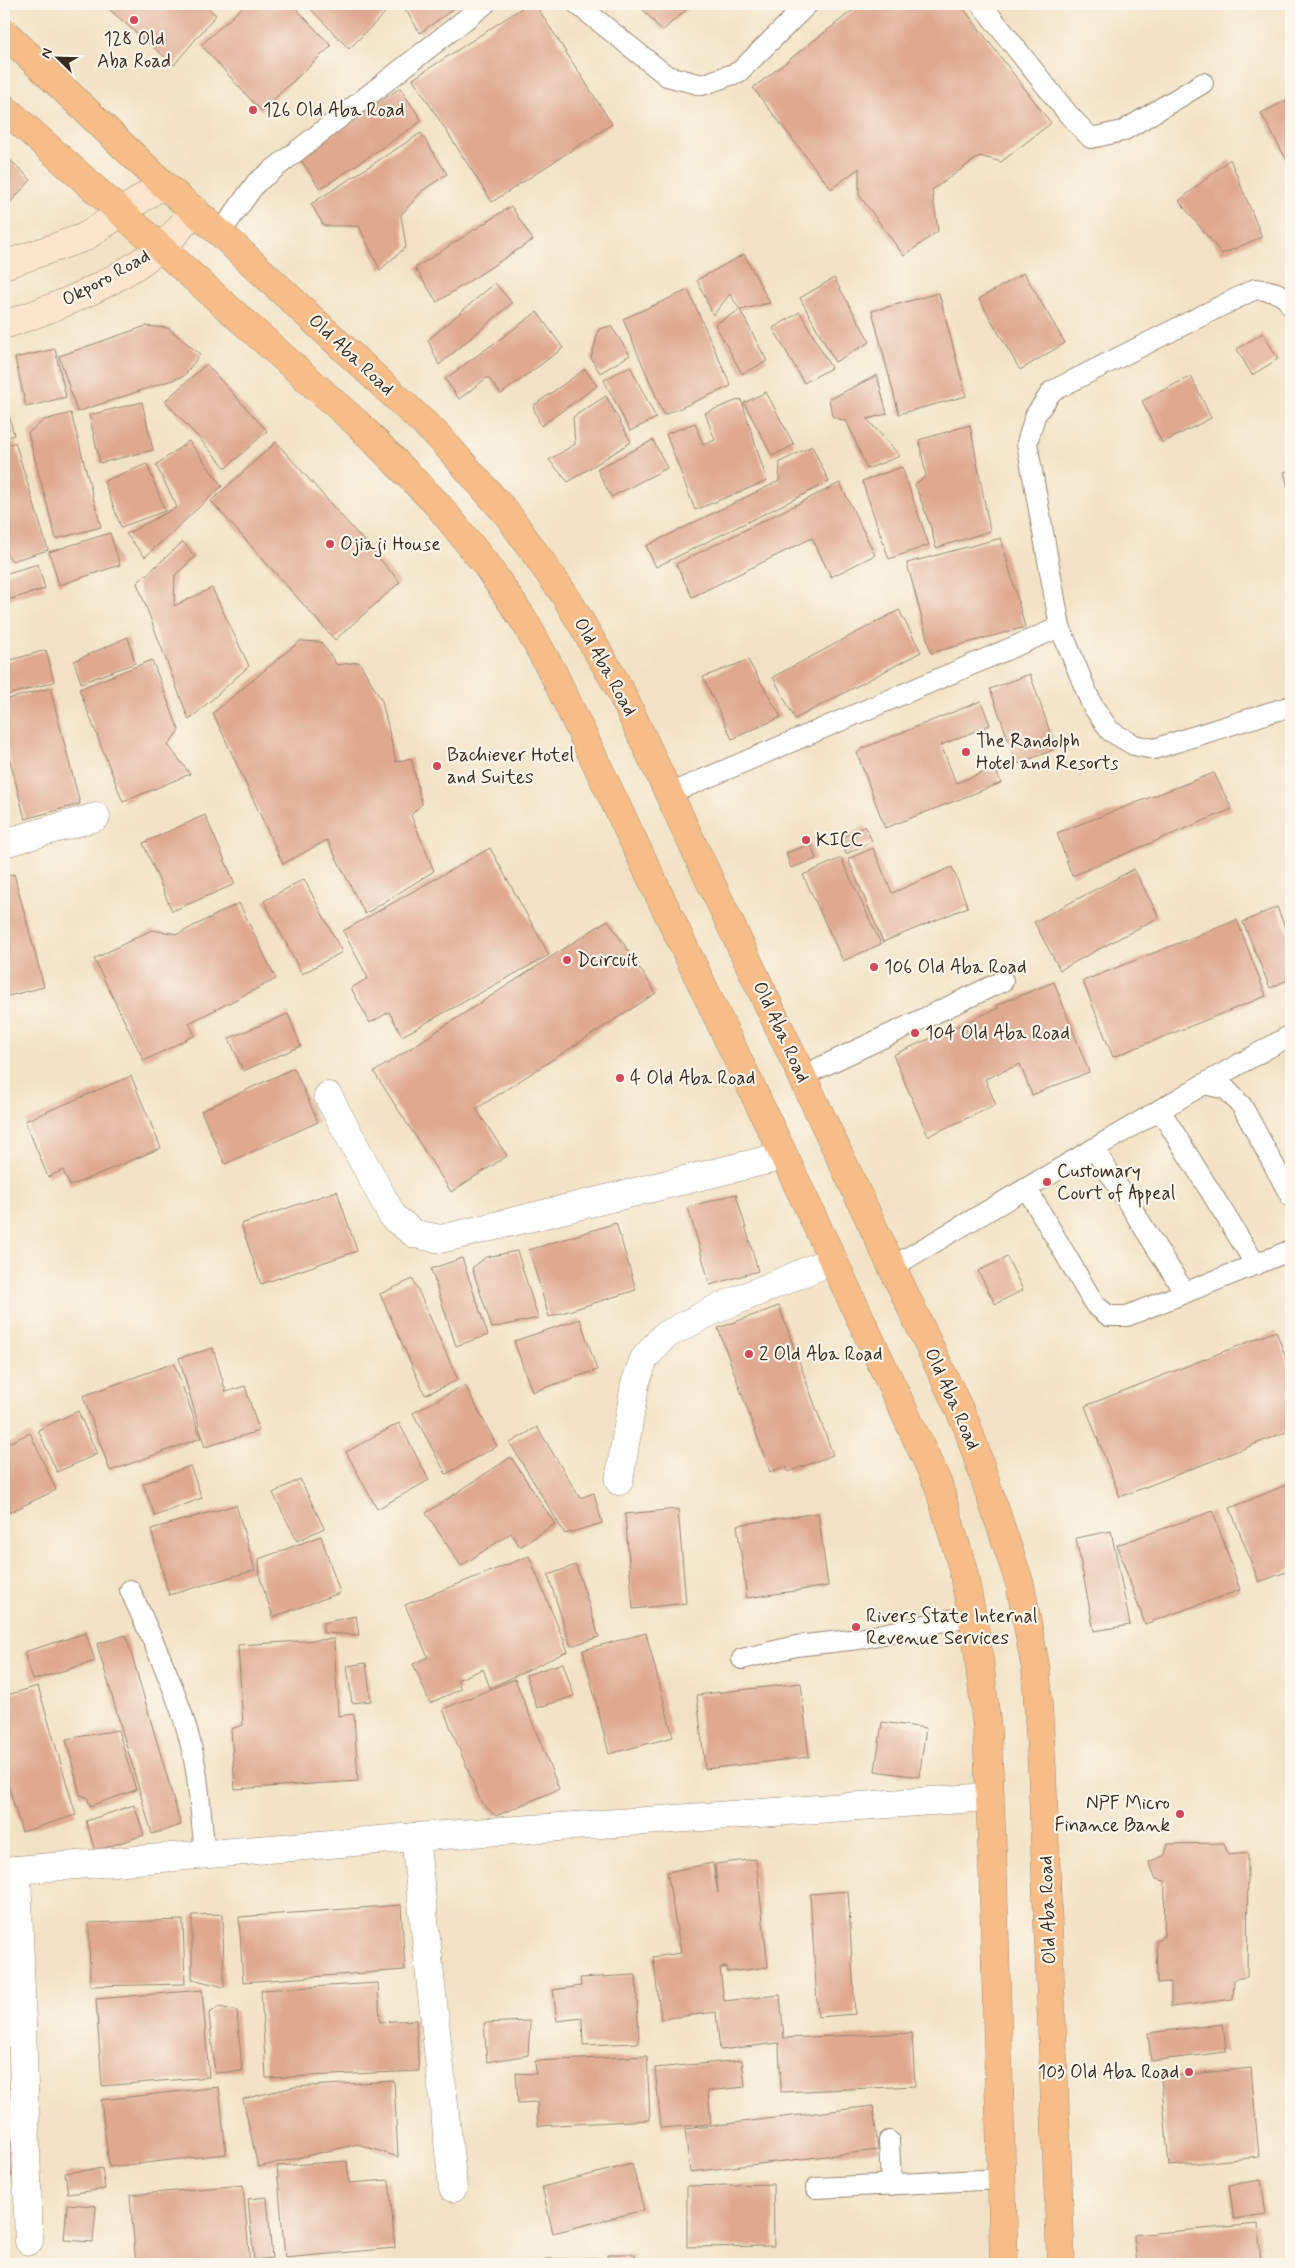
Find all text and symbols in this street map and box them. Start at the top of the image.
marker: 128 Old Aba Road [128,14,140,26]
place label: 128 Old Aba Road [97,27,171,74]
north arrow [32,32,82,82]
text: N [37,46,57,61]
place label: 126 Old Aba Road [263,98,405,123]
marker: 126 Old Aba Road [247,104,259,116]
street label: Okporo Road [58,244,154,312]
street label: Old Aba Road [303,309,399,401]
place label: Ojiaji House [340,532,441,558]
marker: Ojiaji House [324,538,336,550]
street label: Old Aba Road [568,613,642,721]
place label: The Randolph Hotel and Resorts [976,729,1119,776]
place label: Bachiever Hotel and Suites [447,743,575,790]
marker: The Randolph Hotel and Resorts [960,746,972,758]
marker: Bachiever Hotel and Suites [431,760,443,772]
place label: KICC [816,828,863,853]
marker: KICC [800,834,812,846]
place label: Dcircuit [577,948,638,973]
marker: Dcircuit [561,954,573,966]
place label: 106 Old Aba Road [884,955,1026,980]
marker: 106 Old Aba Road [868,961,880,973]
street label: Old Aba Road [747,977,815,1087]
place label: 104 Old Aba Road [925,1021,1070,1046]
marker: 104 Old Aba Road [909,1027,921,1039]
place label: 4 Old Aba Road [630,1066,755,1091]
marker: 4 Old Aba Road [614,1072,626,1084]
place label: Customary Court of Appeal [1057,1159,1176,1208]
marker: Customary Court of Appeal [1041,1176,1053,1188]
place label: 2 Old Aba Road [759,1342,882,1367]
street label: Old Aba Road [918,1344,986,1454]
marker: 2 Old Aba Road [743,1348,755,1360]
place label: Rivers State Internal Revenue Services [866,1604,1038,1651]
marker: Rivers State Internal Revenue Services [850,1621,862,1633]
place label: NPF Micro Finance Bank [1054,1791,1170,1838]
marker: NPF Micro Finance Bank [1174,1808,1186,1820]
street label: Old Aba Road [1034,1855,1062,1965]
place label: 103 Old Aba Road [1038,2060,1179,2085]
marker: 103 Old Aba Road [1183,2066,1195,2078]

